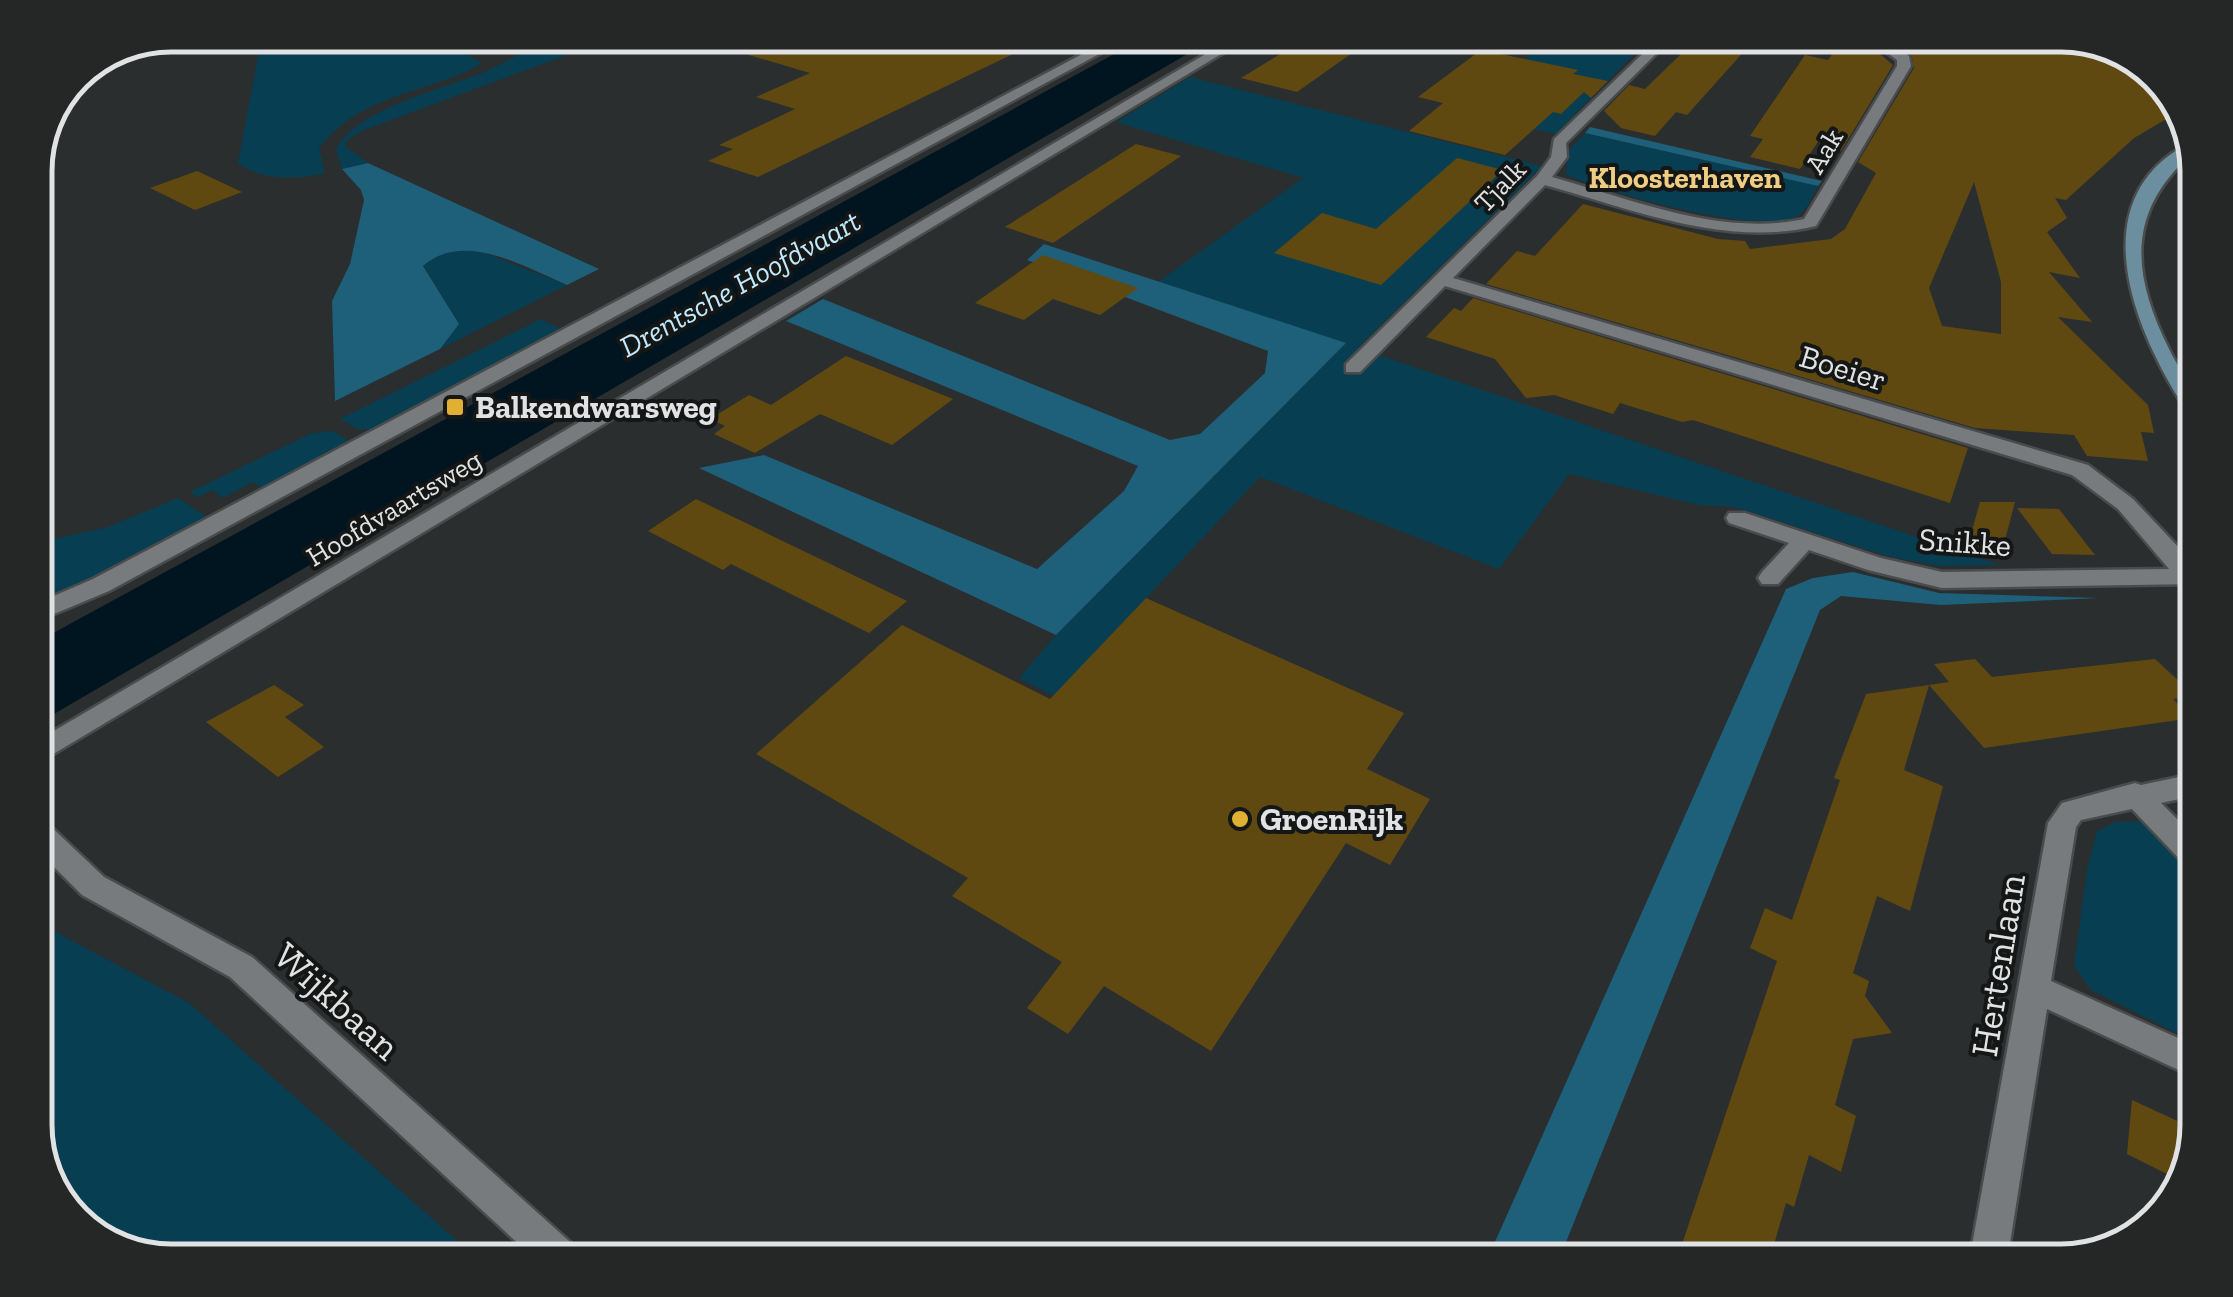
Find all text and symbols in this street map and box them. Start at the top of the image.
street label: Aak [1798,122,1850,179]
street label: Tjalk [1467,153,1533,219]
district label: Kloosterhaven [1588,160,1782,196]
water label: Drentsche Hoofdvaart [613,203,867,365]
street label: Boeier [1795,337,1891,399]
place label: Balkendwarsweg [475,388,717,426]
marker: Balkendwarsweg [444,396,466,418]
street label: Hoofdvaartsweg [300,443,488,573]
street label: Snikke [1918,520,2012,564]
place label: GroenRijk [1260,800,1404,838]
marker: GroenRijk [1229,808,1251,830]
street label: Hertenlaan [1961,870,2035,1059]
street label: Wijkbaan [265,933,410,1070]

